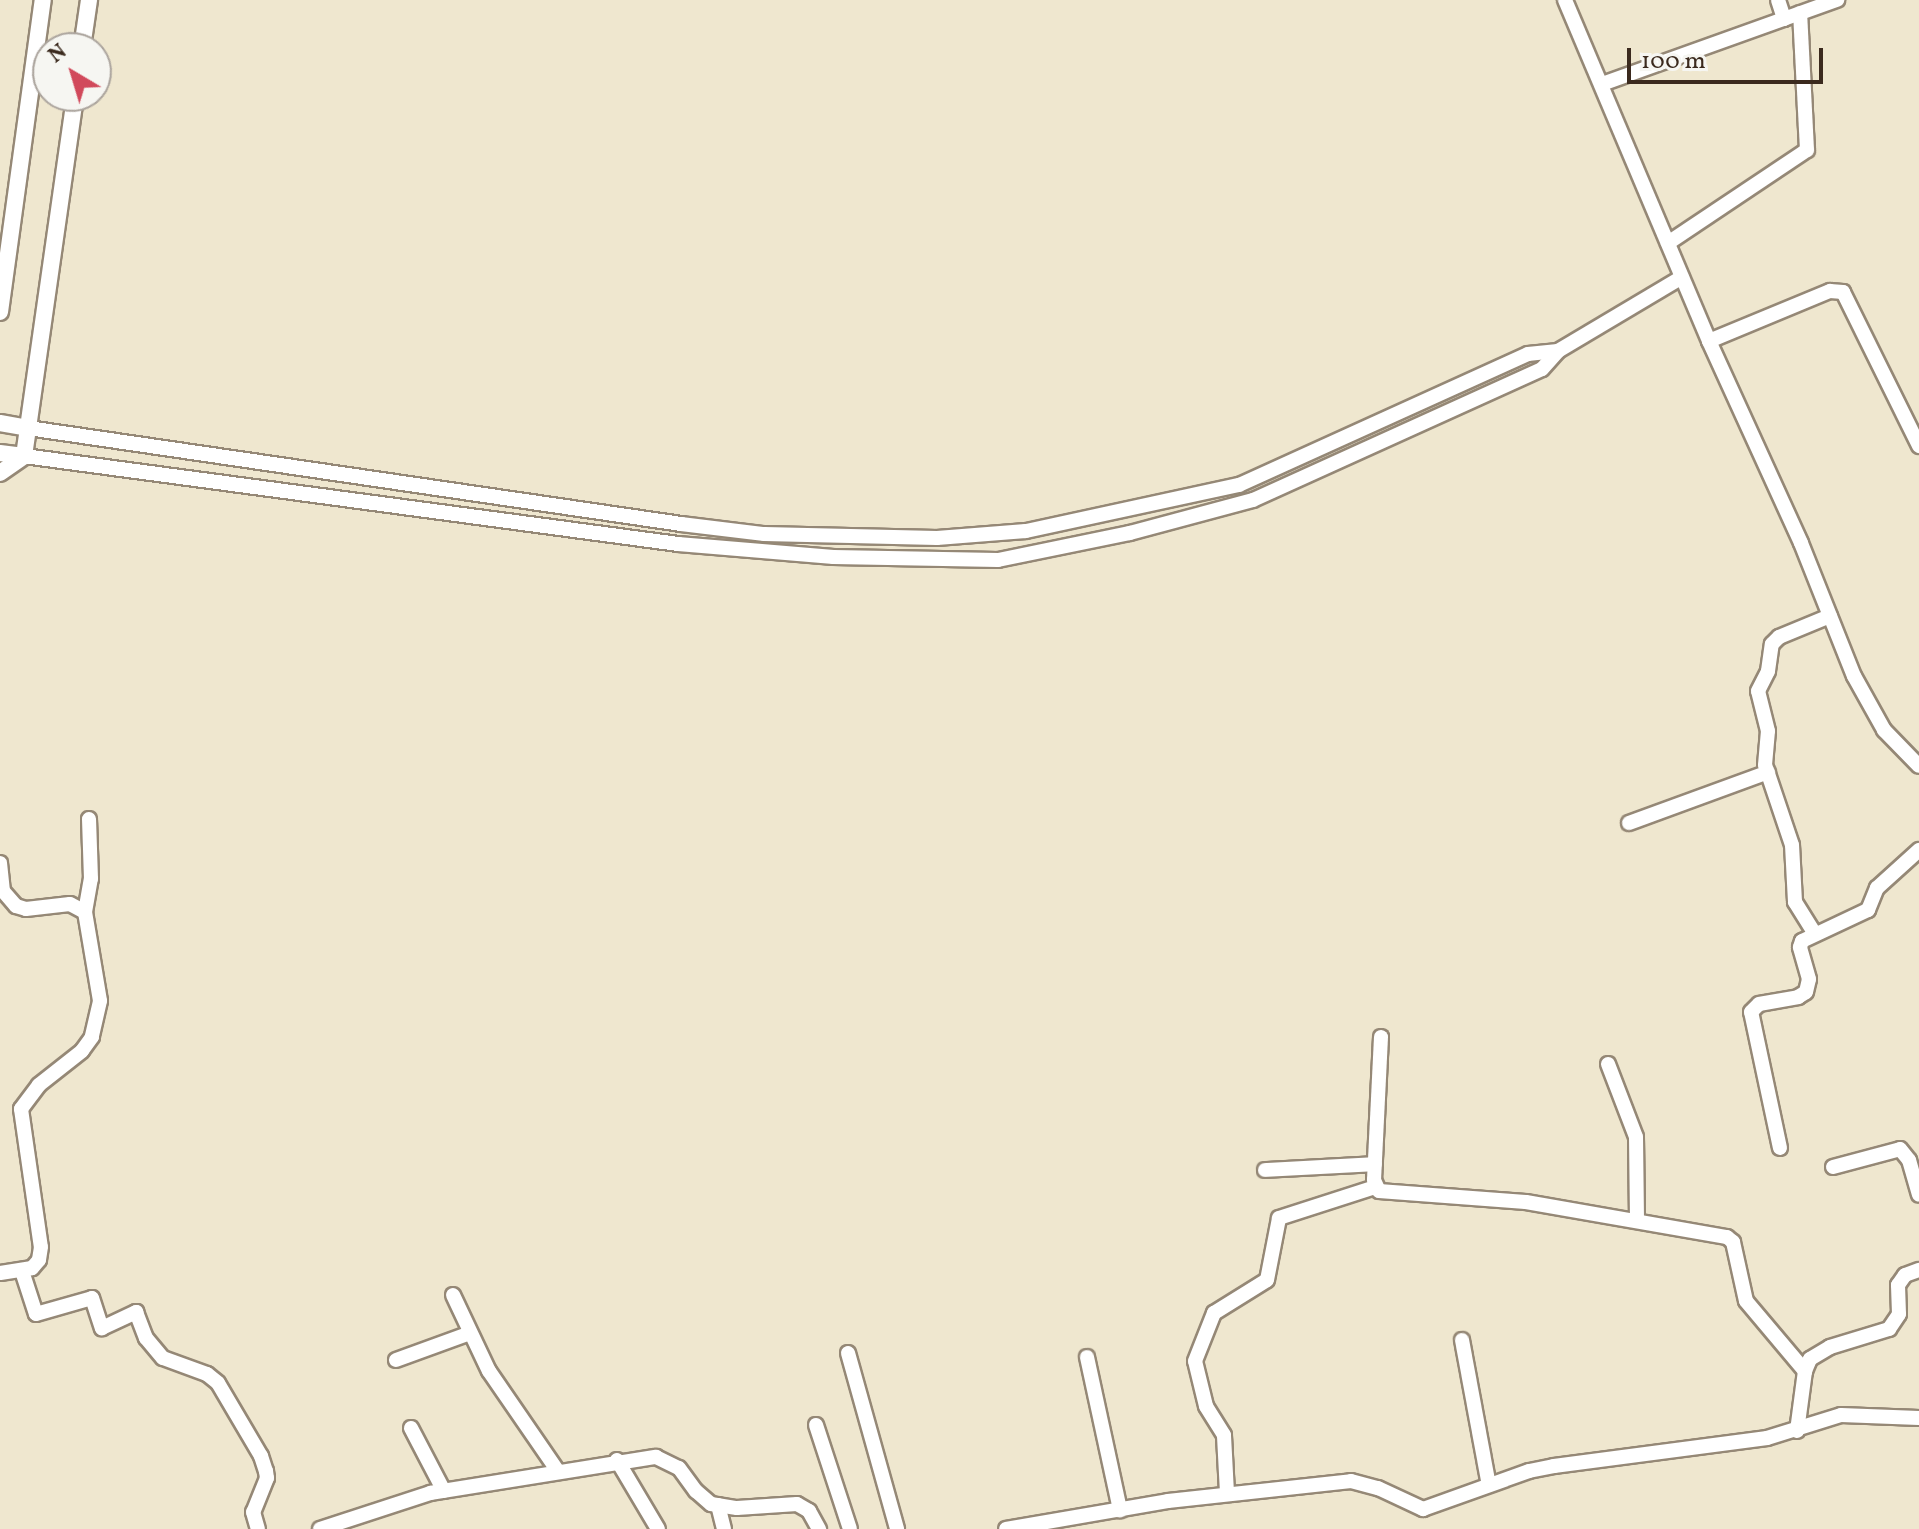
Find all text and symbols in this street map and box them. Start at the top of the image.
north arrow [32,32,112,112]
scale bar [1631,32,1827,82]
text: N [42,37,74,71]
text: 100 m [1641,45,1706,79]

